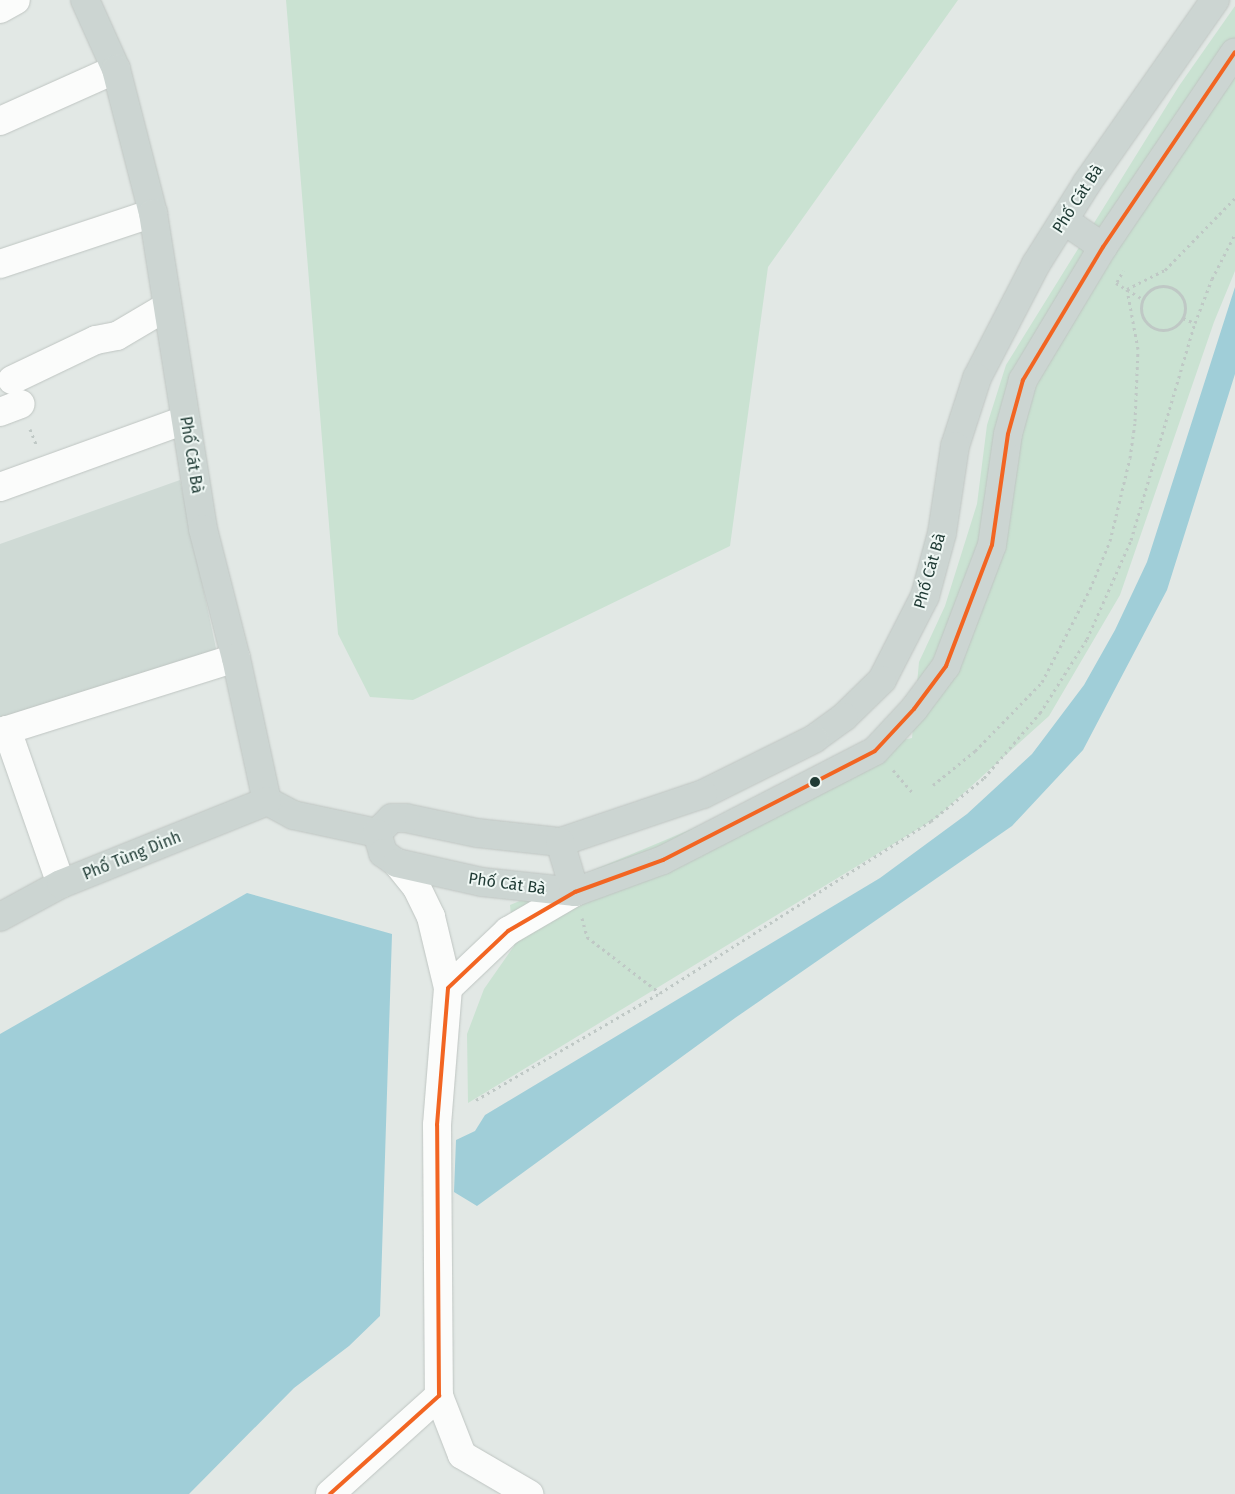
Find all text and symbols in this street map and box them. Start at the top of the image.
street label: Phố Cát Bà [1049,161,1107,237]
street label: Phố Cát Bà [175,415,207,495]
street label: Phố Cát Bà [910,531,950,611]
unlabelled marker [810,777,820,787]
street label: Phố Tùng Dinh [80,828,184,884]
street label: Phố Cát Bà [467,869,547,899]

